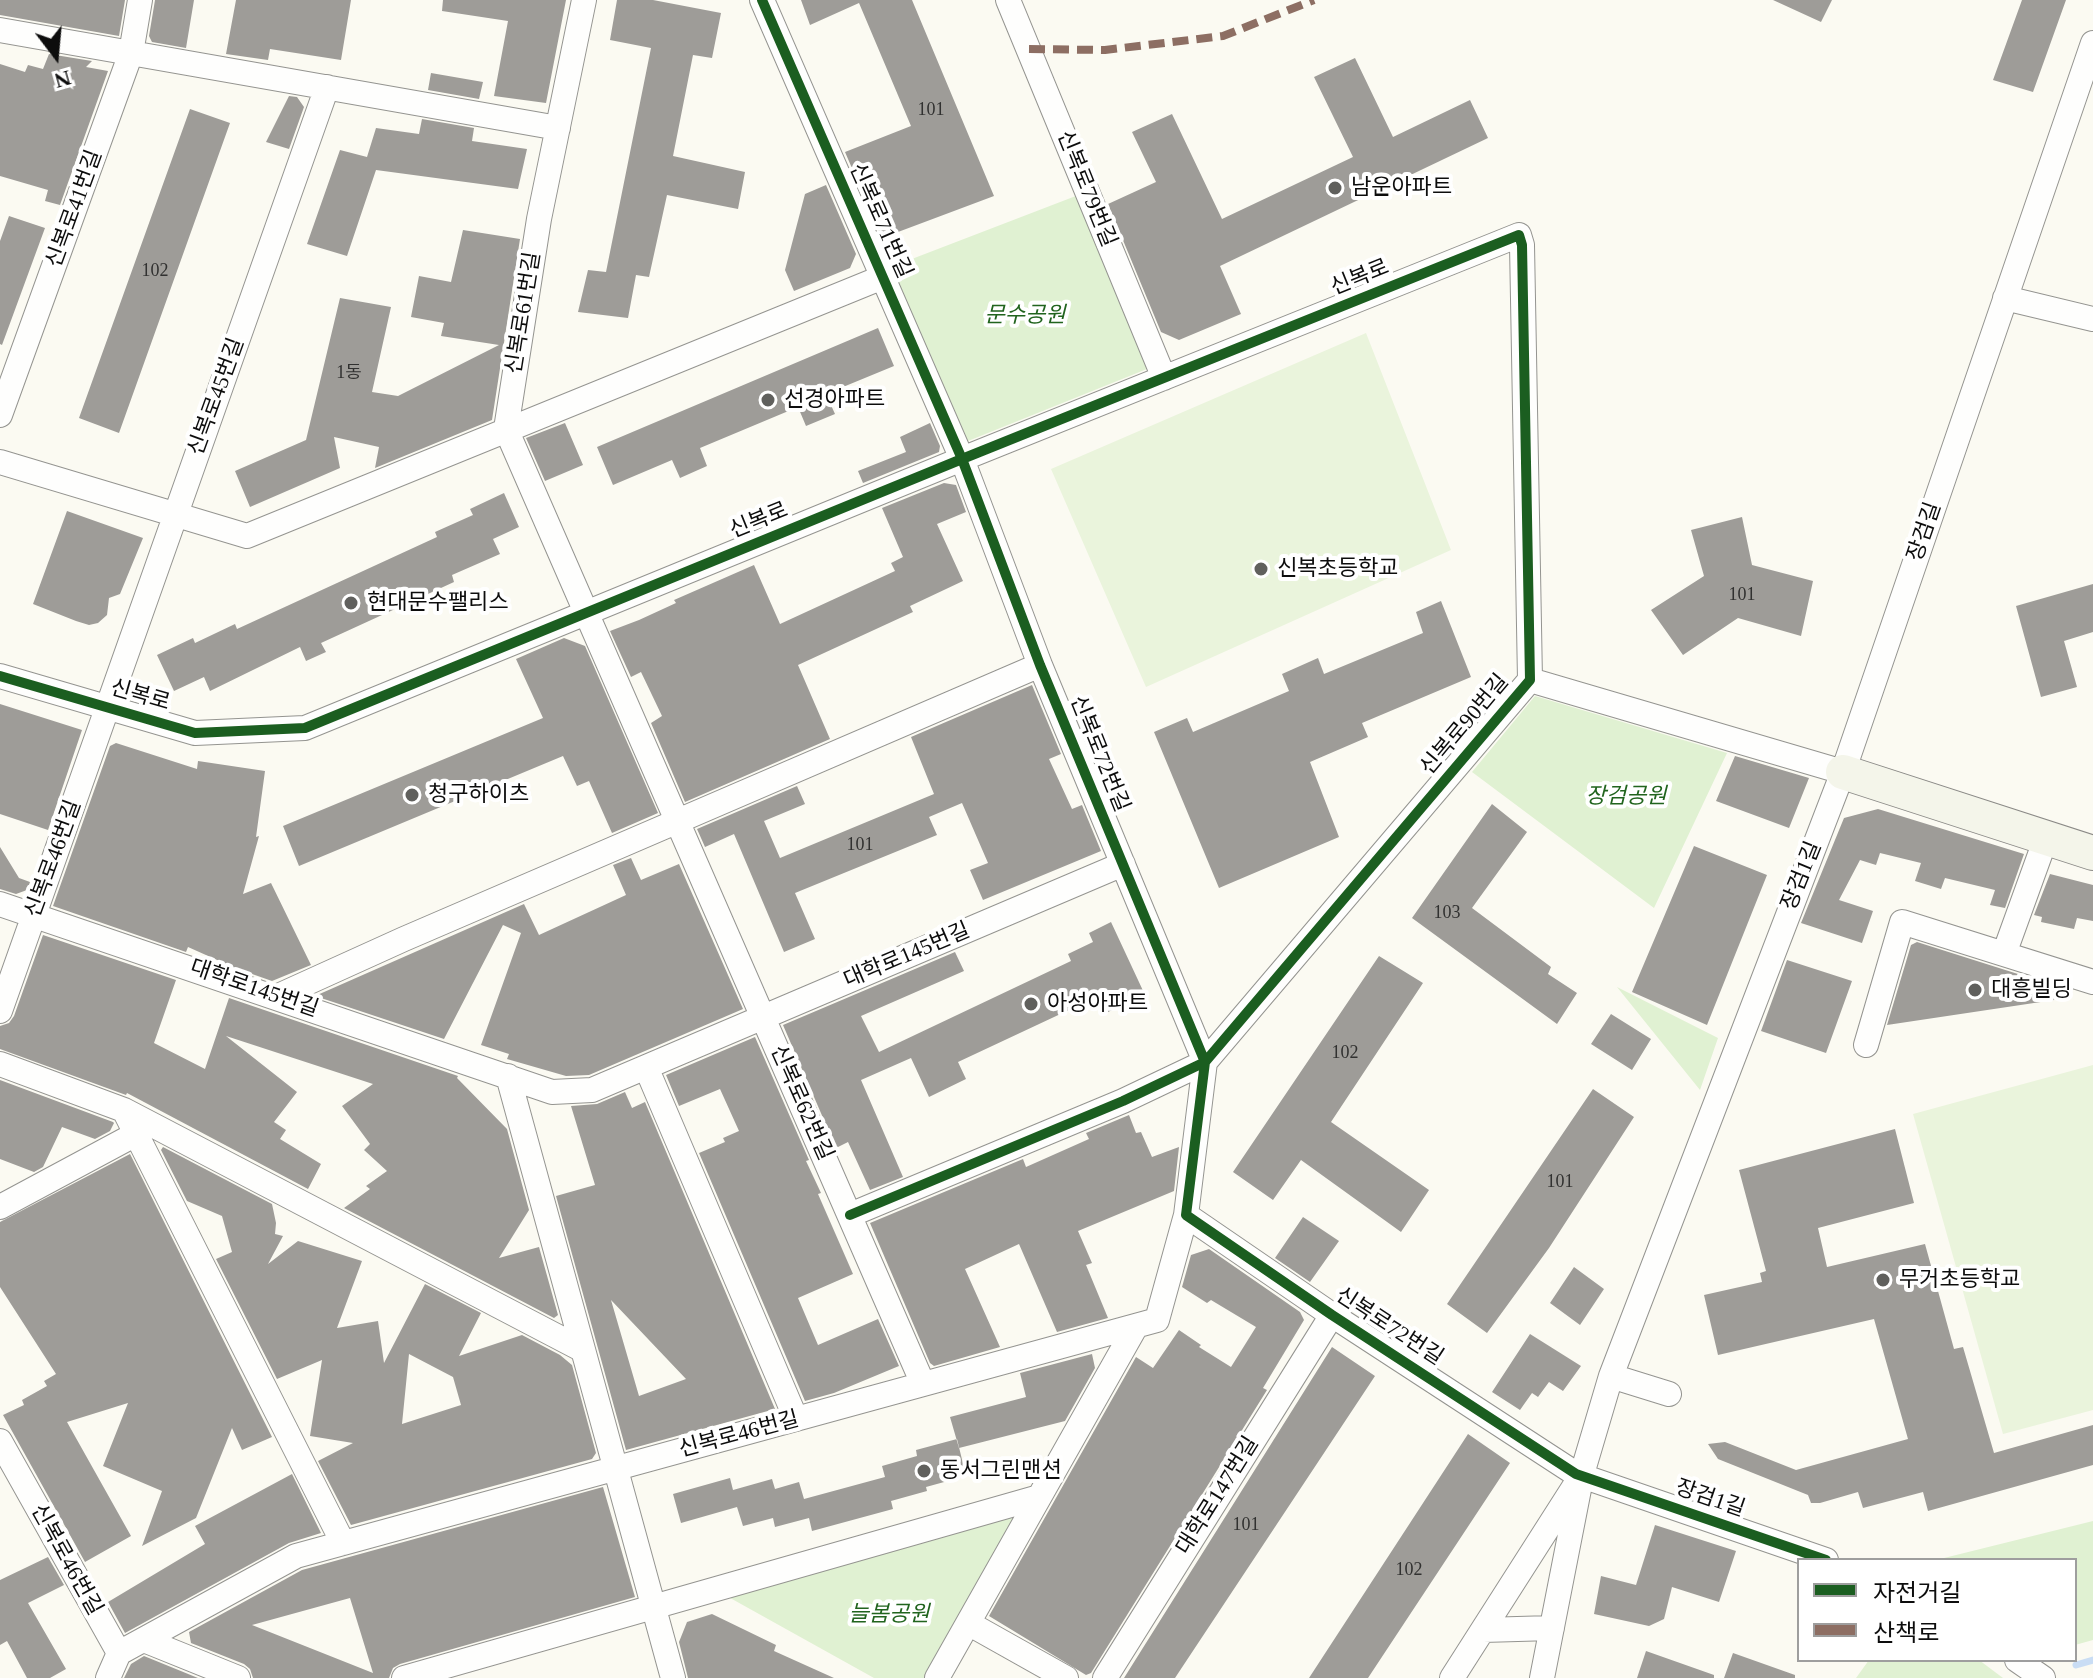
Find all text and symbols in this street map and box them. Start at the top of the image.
north arrow [16,16,96,96]
text: N [52,65,74,94]
house number: 101 [918,99,944,121]
street label: 신복로79번길 [1051,127,1121,251]
street label: 신복로41번길 [42,147,108,271]
street label: 신복로71번길 [843,159,917,283]
place label: 남운아파트 [1351,175,1452,201]
marker: 남운아파트 [1326,179,1344,197]
street label: 신복로61번길 [501,250,547,376]
street label: 신복로 [1327,254,1393,302]
house number: 102 [142,260,168,282]
park label: 문수공원 [985,303,1065,329]
street label: 신복로45번길 [184,335,250,459]
house number: 1동 [336,362,362,384]
place label: 선경아파트 [784,387,885,413]
marker: 선경아파트 [759,391,777,409]
street label: 신복로 [726,497,792,545]
street label: 장검길 [1903,499,1947,565]
place label: 신복초등학교 [1277,556,1398,582]
marker: 신복초등학교 [1252,560,1270,578]
house number: 101 [1728,584,1756,606]
place label: 현대문수팰리스 [367,590,509,616]
marker: 현대문수팰리스 [342,594,360,612]
street label: 신복로90번길 [1415,669,1515,781]
street label: 신복로 [107,675,173,717]
street label: 신복로72번길 [1064,692,1134,816]
place label: 청구하이츠 [428,782,529,808]
park label: 장검공원 [1586,784,1666,810]
marker: 청구하이츠 [403,786,421,804]
street label: 신복로46번길 [21,797,87,921]
house number: 101 [846,834,874,856]
street label: 장검1길 [1776,838,1828,914]
house number: 103 [1434,902,1460,924]
street label: 대학로145번길 [840,918,974,994]
street label: 대학로145번길 [186,955,322,1023]
place label: 대흥빌딩 [1991,977,2072,1003]
marker: 대흥빌딩 [1966,981,1984,999]
place label: 아성아파트 [1047,991,1148,1017]
marker: 아성아파트 [1022,995,1040,1013]
street label: 신복로62번길 [764,1041,838,1165]
house number: 102 [1332,1042,1358,1064]
house number: 101 [1546,1171,1574,1193]
place label: 무거초등학교 [1899,1267,2020,1293]
marker: 무거초등학교 [1874,1271,1892,1289]
street label: 신복로72번길 [1330,1282,1448,1372]
street label: 신복로46번길 [676,1406,802,1464]
street label: 대학로147번길 [1171,1432,1265,1560]
place label: 동서그린맨션 [940,1458,1061,1484]
marker: 동서그린맨션 [915,1462,933,1480]
street label: 장검1길 [1672,1475,1748,1523]
street label: 신복로46번길 [25,1500,107,1620]
house number: 101 [1232,1514,1260,1536]
legend [1797,1558,2077,1662]
house number: 102 [1396,1559,1422,1581]
text: 자전거길 [1873,1580,1961,1606]
park label: 늘봄공원 [849,1602,929,1628]
text: 산책로 [1873,1620,1939,1646]

